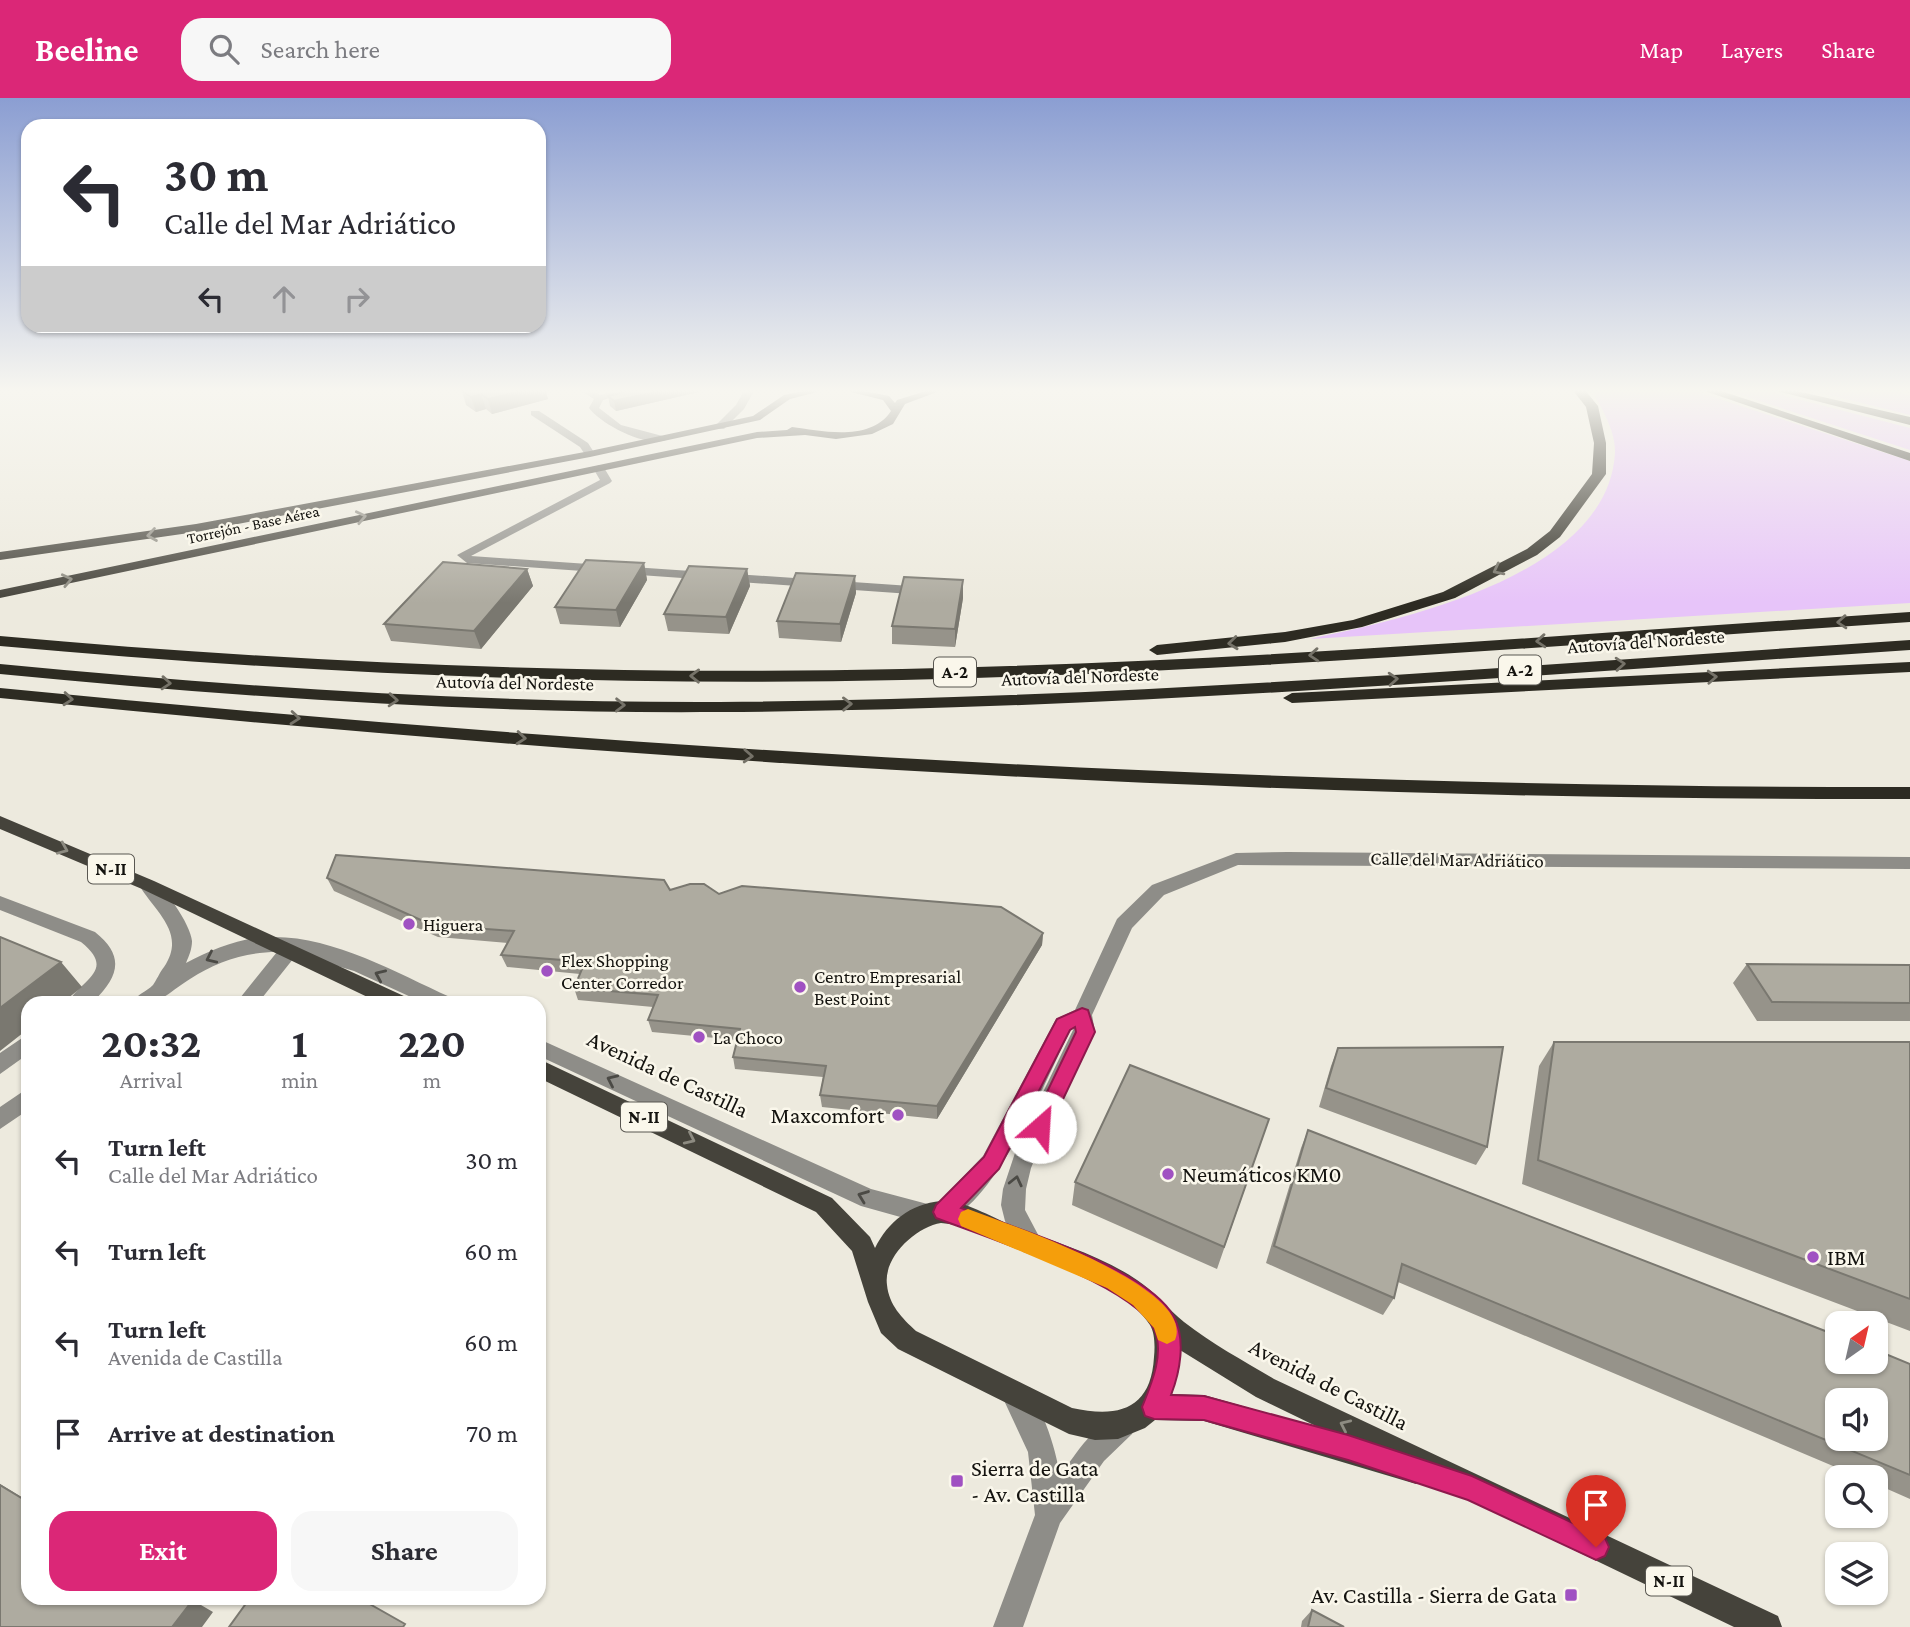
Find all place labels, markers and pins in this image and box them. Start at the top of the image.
place label: Higuera [423,914,483,935]
marker: Higuera [401,916,417,932]
place label: Flex Shopping Center Corredor [561,950,684,993]
marker: Flex Shopping Center Corredor [539,963,555,979]
place label: Centro Empresarial Best Point [814,966,961,1009]
marker: Centro Empresarial Best Point [792,979,808,995]
place label: La Choco [713,1027,783,1048]
marker: La Choco [691,1029,707,1045]
place label: Maxcomfort [771,1102,884,1128]
marker: Maxcomfort [890,1107,906,1123]
place label: Neumáticos KM0 [1182,1161,1342,1187]
marker: Neumáticos KM0 [1160,1166,1176,1182]
place label: IBM [1827,1244,1866,1270]
marker: IBM [1805,1249,1821,1265]
place label: Sierra de Gata - Av. Castilla [971,1455,1099,1507]
marker: Sierra de Gata - Av. Castilla [949,1473,965,1489]
pin [1566,1475,1626,1547]
place label: Av. Castilla - Sierra de Gata [1311,1582,1557,1608]
marker: Av. Castilla - Sierra de Gata [1563,1587,1579,1603]

